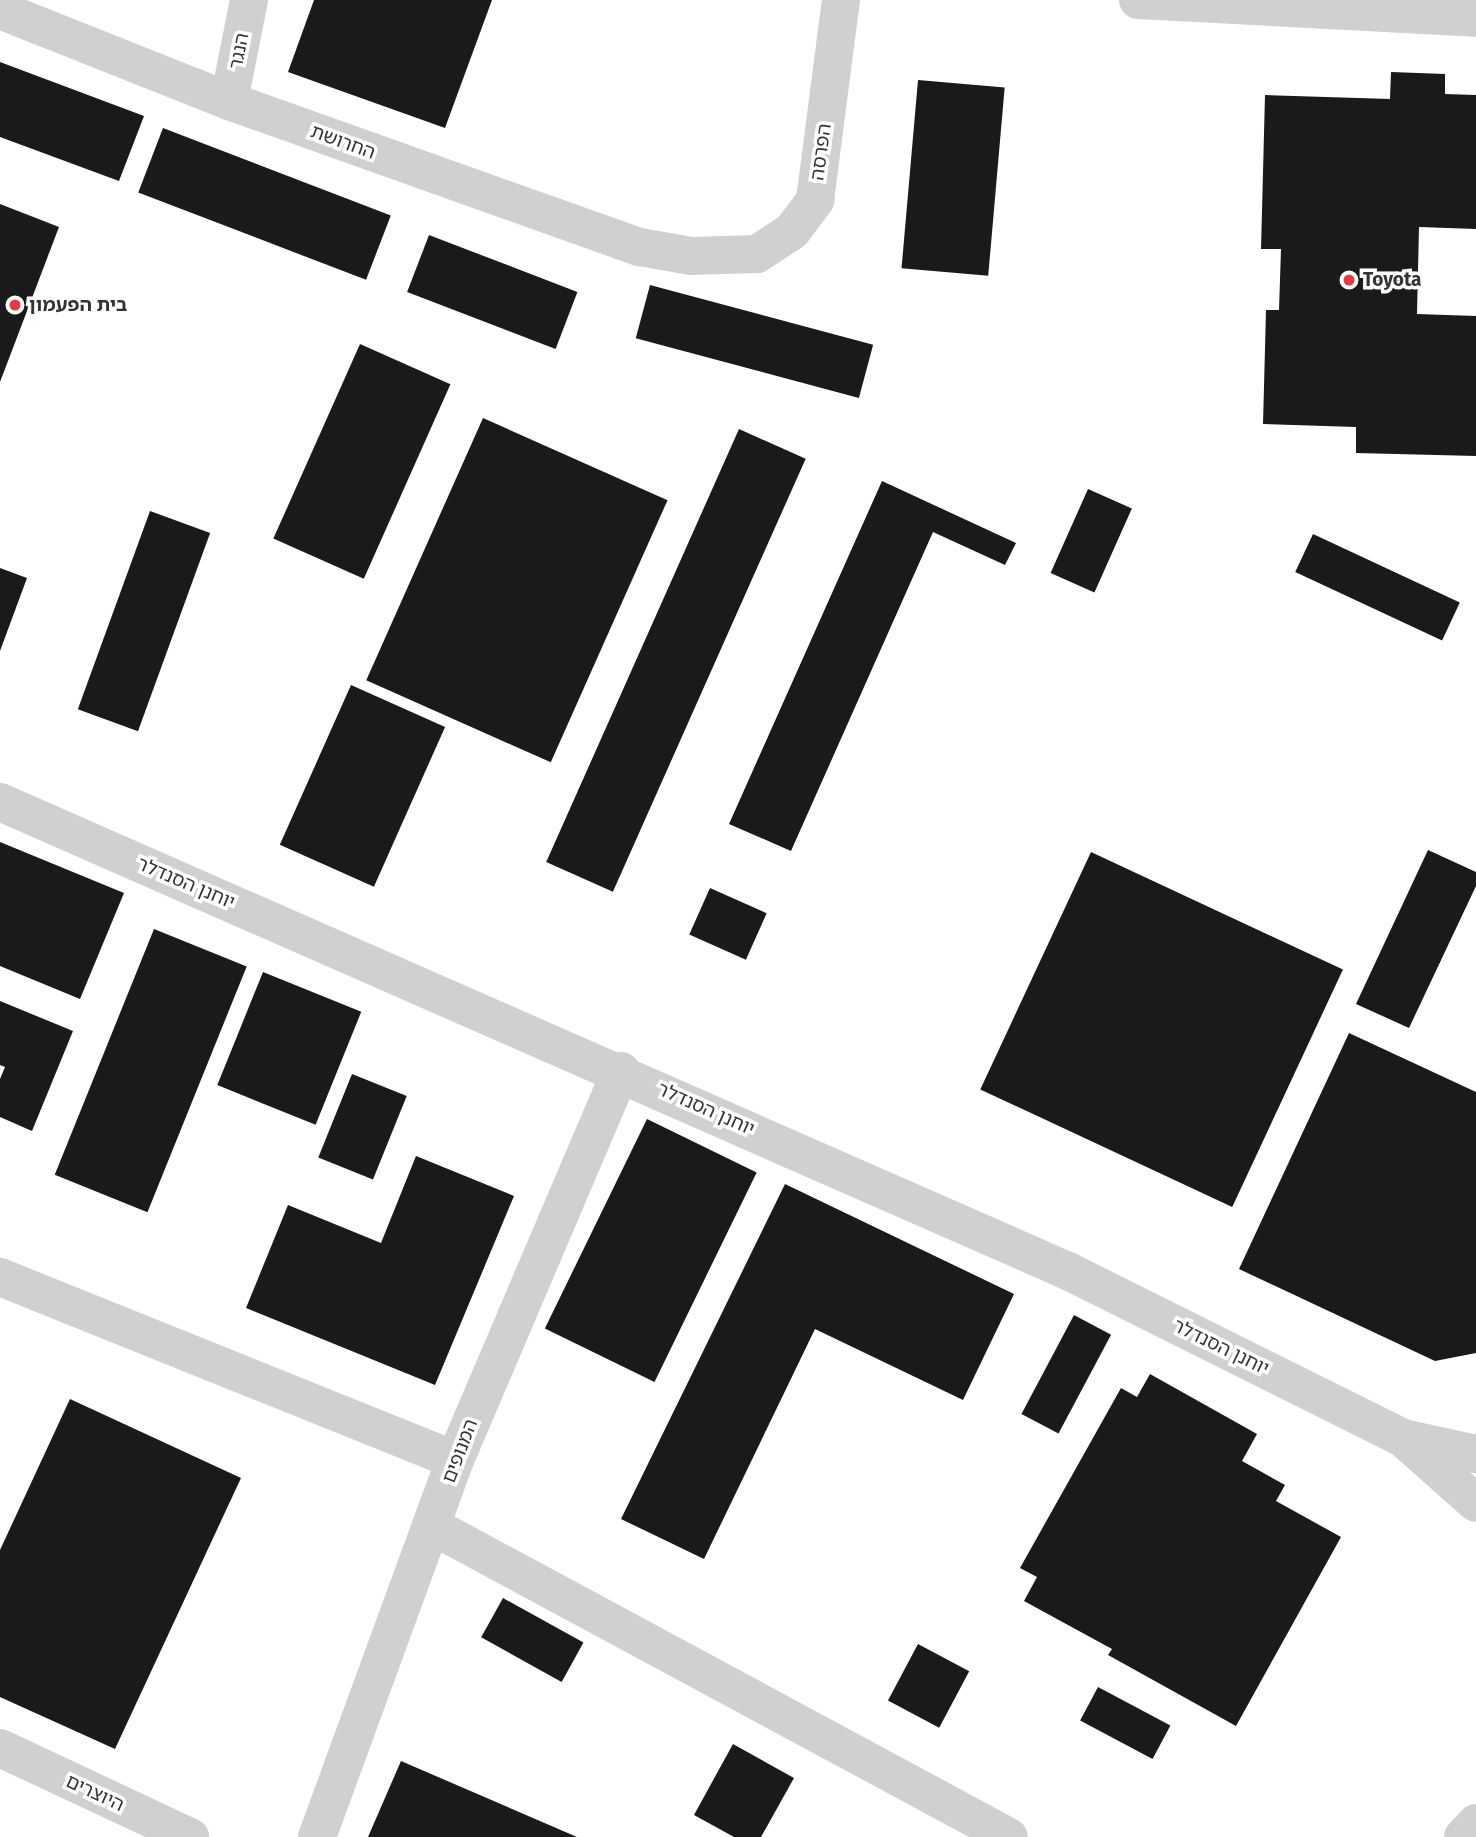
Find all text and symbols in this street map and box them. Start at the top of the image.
street label: הנגר [224,31,254,71]
street label: החרושת [308,120,378,164]
street label: הפרסה [806,122,836,182]
place label: Toyota [1363,269,1421,291]
marker: Toyota [1341,272,1357,288]
place label: בית הפעמון [29,294,127,316]
marker: בית הפעמון [7,297,23,313]
street label: יוחנן הסנדלר [134,852,238,914]
street label: יוחנן הסנדלר [654,1077,758,1141]
street label: יוחנן הסנדלר [1169,1314,1273,1380]
street label: המנופים [437,1416,483,1486]
street label: היוצרים [62,1770,128,1816]

